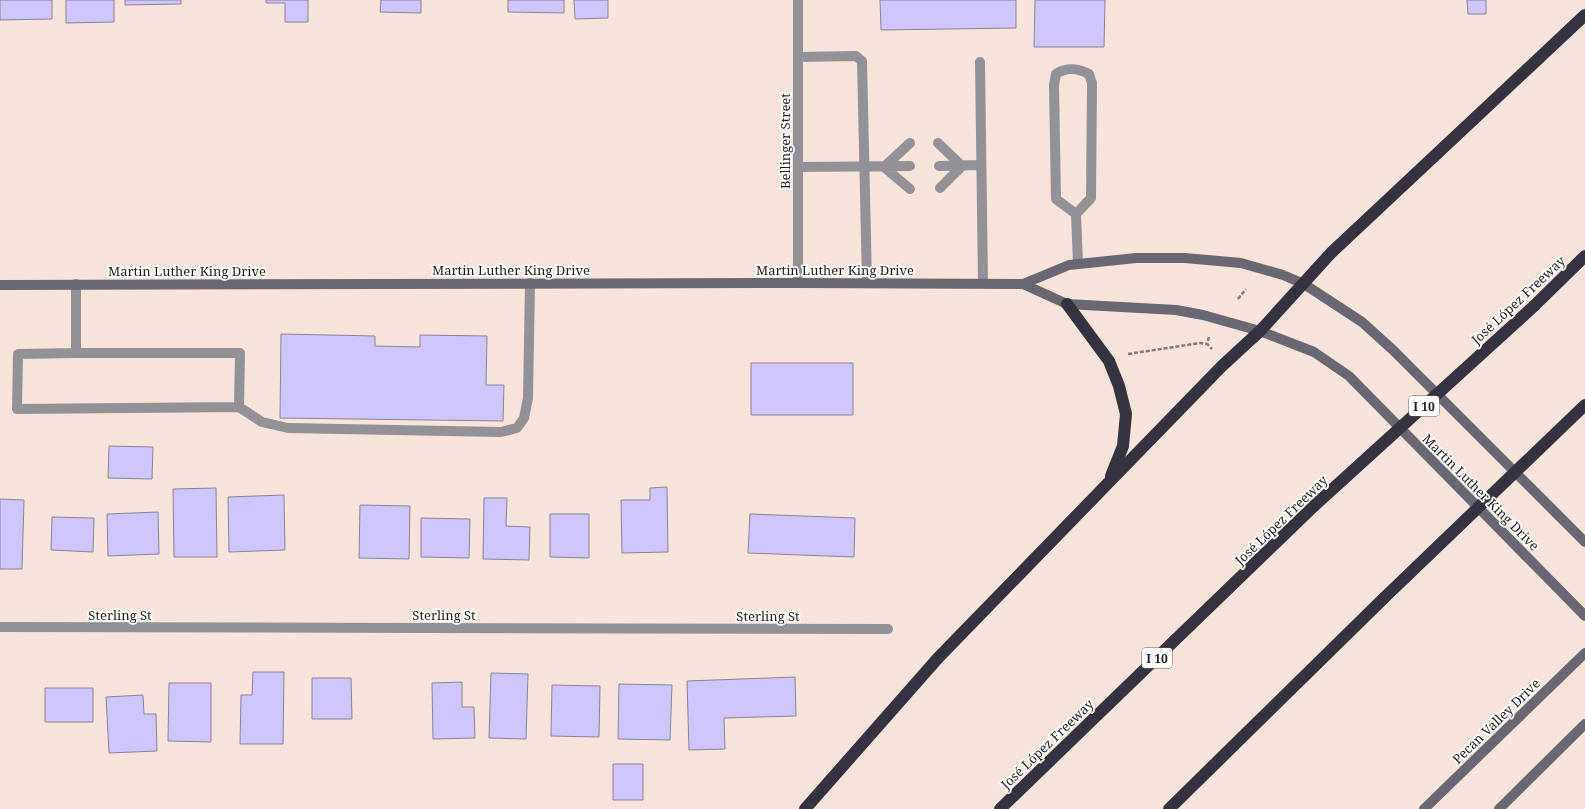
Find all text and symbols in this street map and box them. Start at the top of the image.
street label: Bellinger Street [776,93,794,189]
street label: José López Freeway [1466,251,1569,349]
street label: Martin Luther King Drive [432,261,590,279]
street label: Martin Luther King Drive [756,261,914,279]
street label: Martin Luther King Drive [108,262,266,280]
road number: I 10 [1409,396,1439,416]
street label: Martin Luther King Drive [1419,430,1543,554]
street label: José López Freeway [1230,471,1332,570]
street label: Sterling St [88,606,152,624]
street label: Sterling St [412,606,476,624]
street label: Sterling St [736,607,800,625]
road number: I 10 [1142,648,1172,668]
street label: Pecan Valley Drive [1448,674,1544,768]
street label: José López Freeway [996,695,1098,794]

